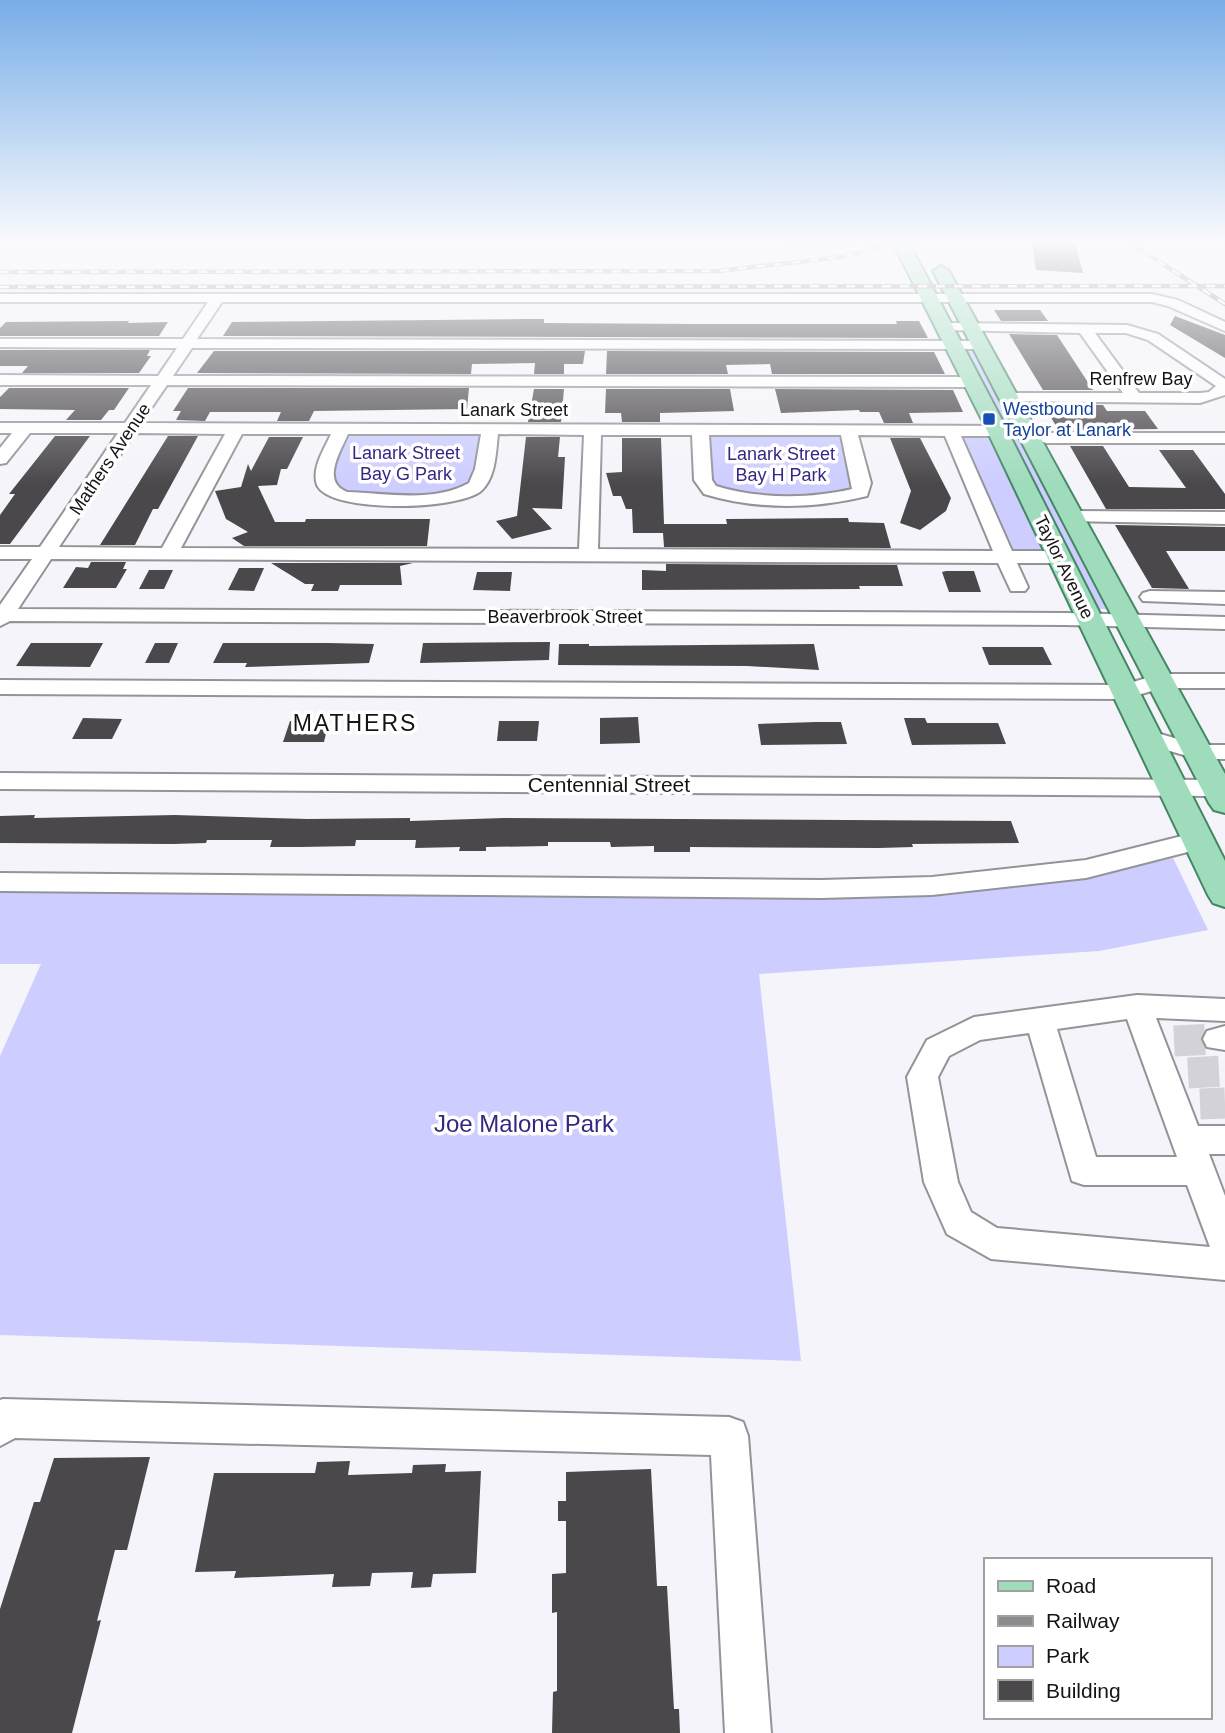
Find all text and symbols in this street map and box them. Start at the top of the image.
street label: Renfrew Bay [1089,369,1193,389]
place label: Westbound Taylor at Lanark [1003,399,1132,440]
street label: Mathers Avenue [65,400,155,518]
street label: Lanark Street [460,400,568,420]
marker: Westbound Taylor at Lanark [981,411,997,427]
park label: Lanark Street Bay G Park [352,443,460,484]
park label: Lanark Street Bay H Park [727,444,835,485]
street label: Taylor Avenue [1030,512,1098,622]
street label: Beaverbrook Street [487,607,643,627]
district label: MATHERS [293,710,417,736]
street label: Centennial Street [528,773,690,796]
park label: Joe Malone Park [434,1110,615,1137]
legend [984,1558,1211,1719]
text: Road [1046,1574,1096,1597]
text: Railway [1046,1609,1120,1632]
text: Park [1046,1644,1090,1667]
text: Building [1046,1679,1121,1702]

